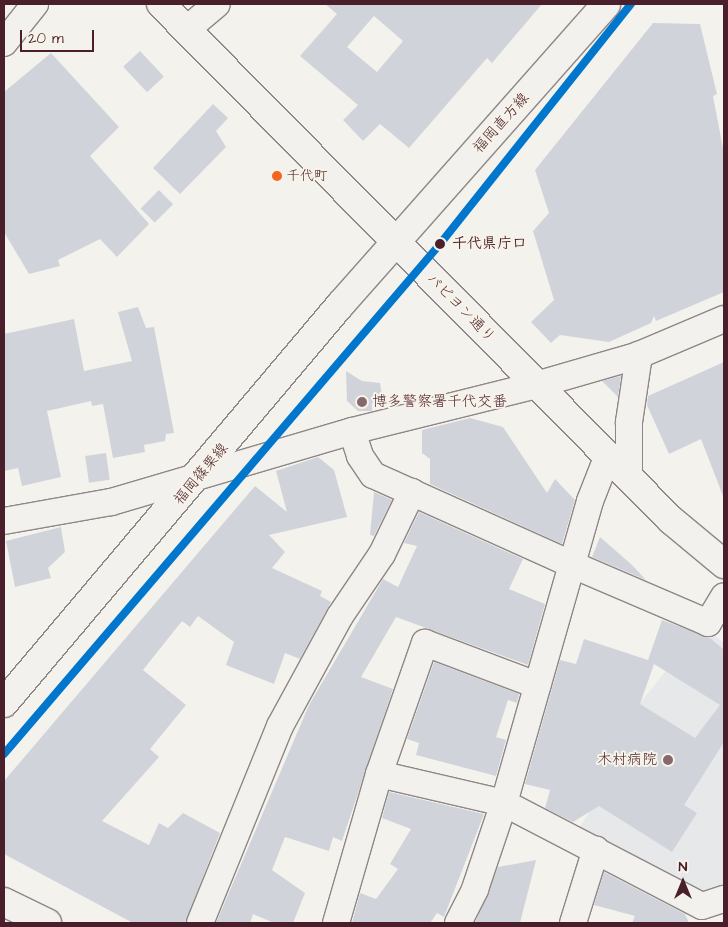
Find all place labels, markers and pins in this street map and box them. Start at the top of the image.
place label: 千代町 [286,168,328,184]
marker: 千代町 [272,171,282,181]
marker: 千代県庁口 [431,235,449,253]
place label: 千代県庁口 [452,235,527,253]
place label: 博多警察署千代交番 [372,393,507,411]
marker: 博多警察署千代交番 [356,396,368,408]
place label: 木村病院 [597,751,657,769]
marker: 木村病院 [661,753,675,767]

